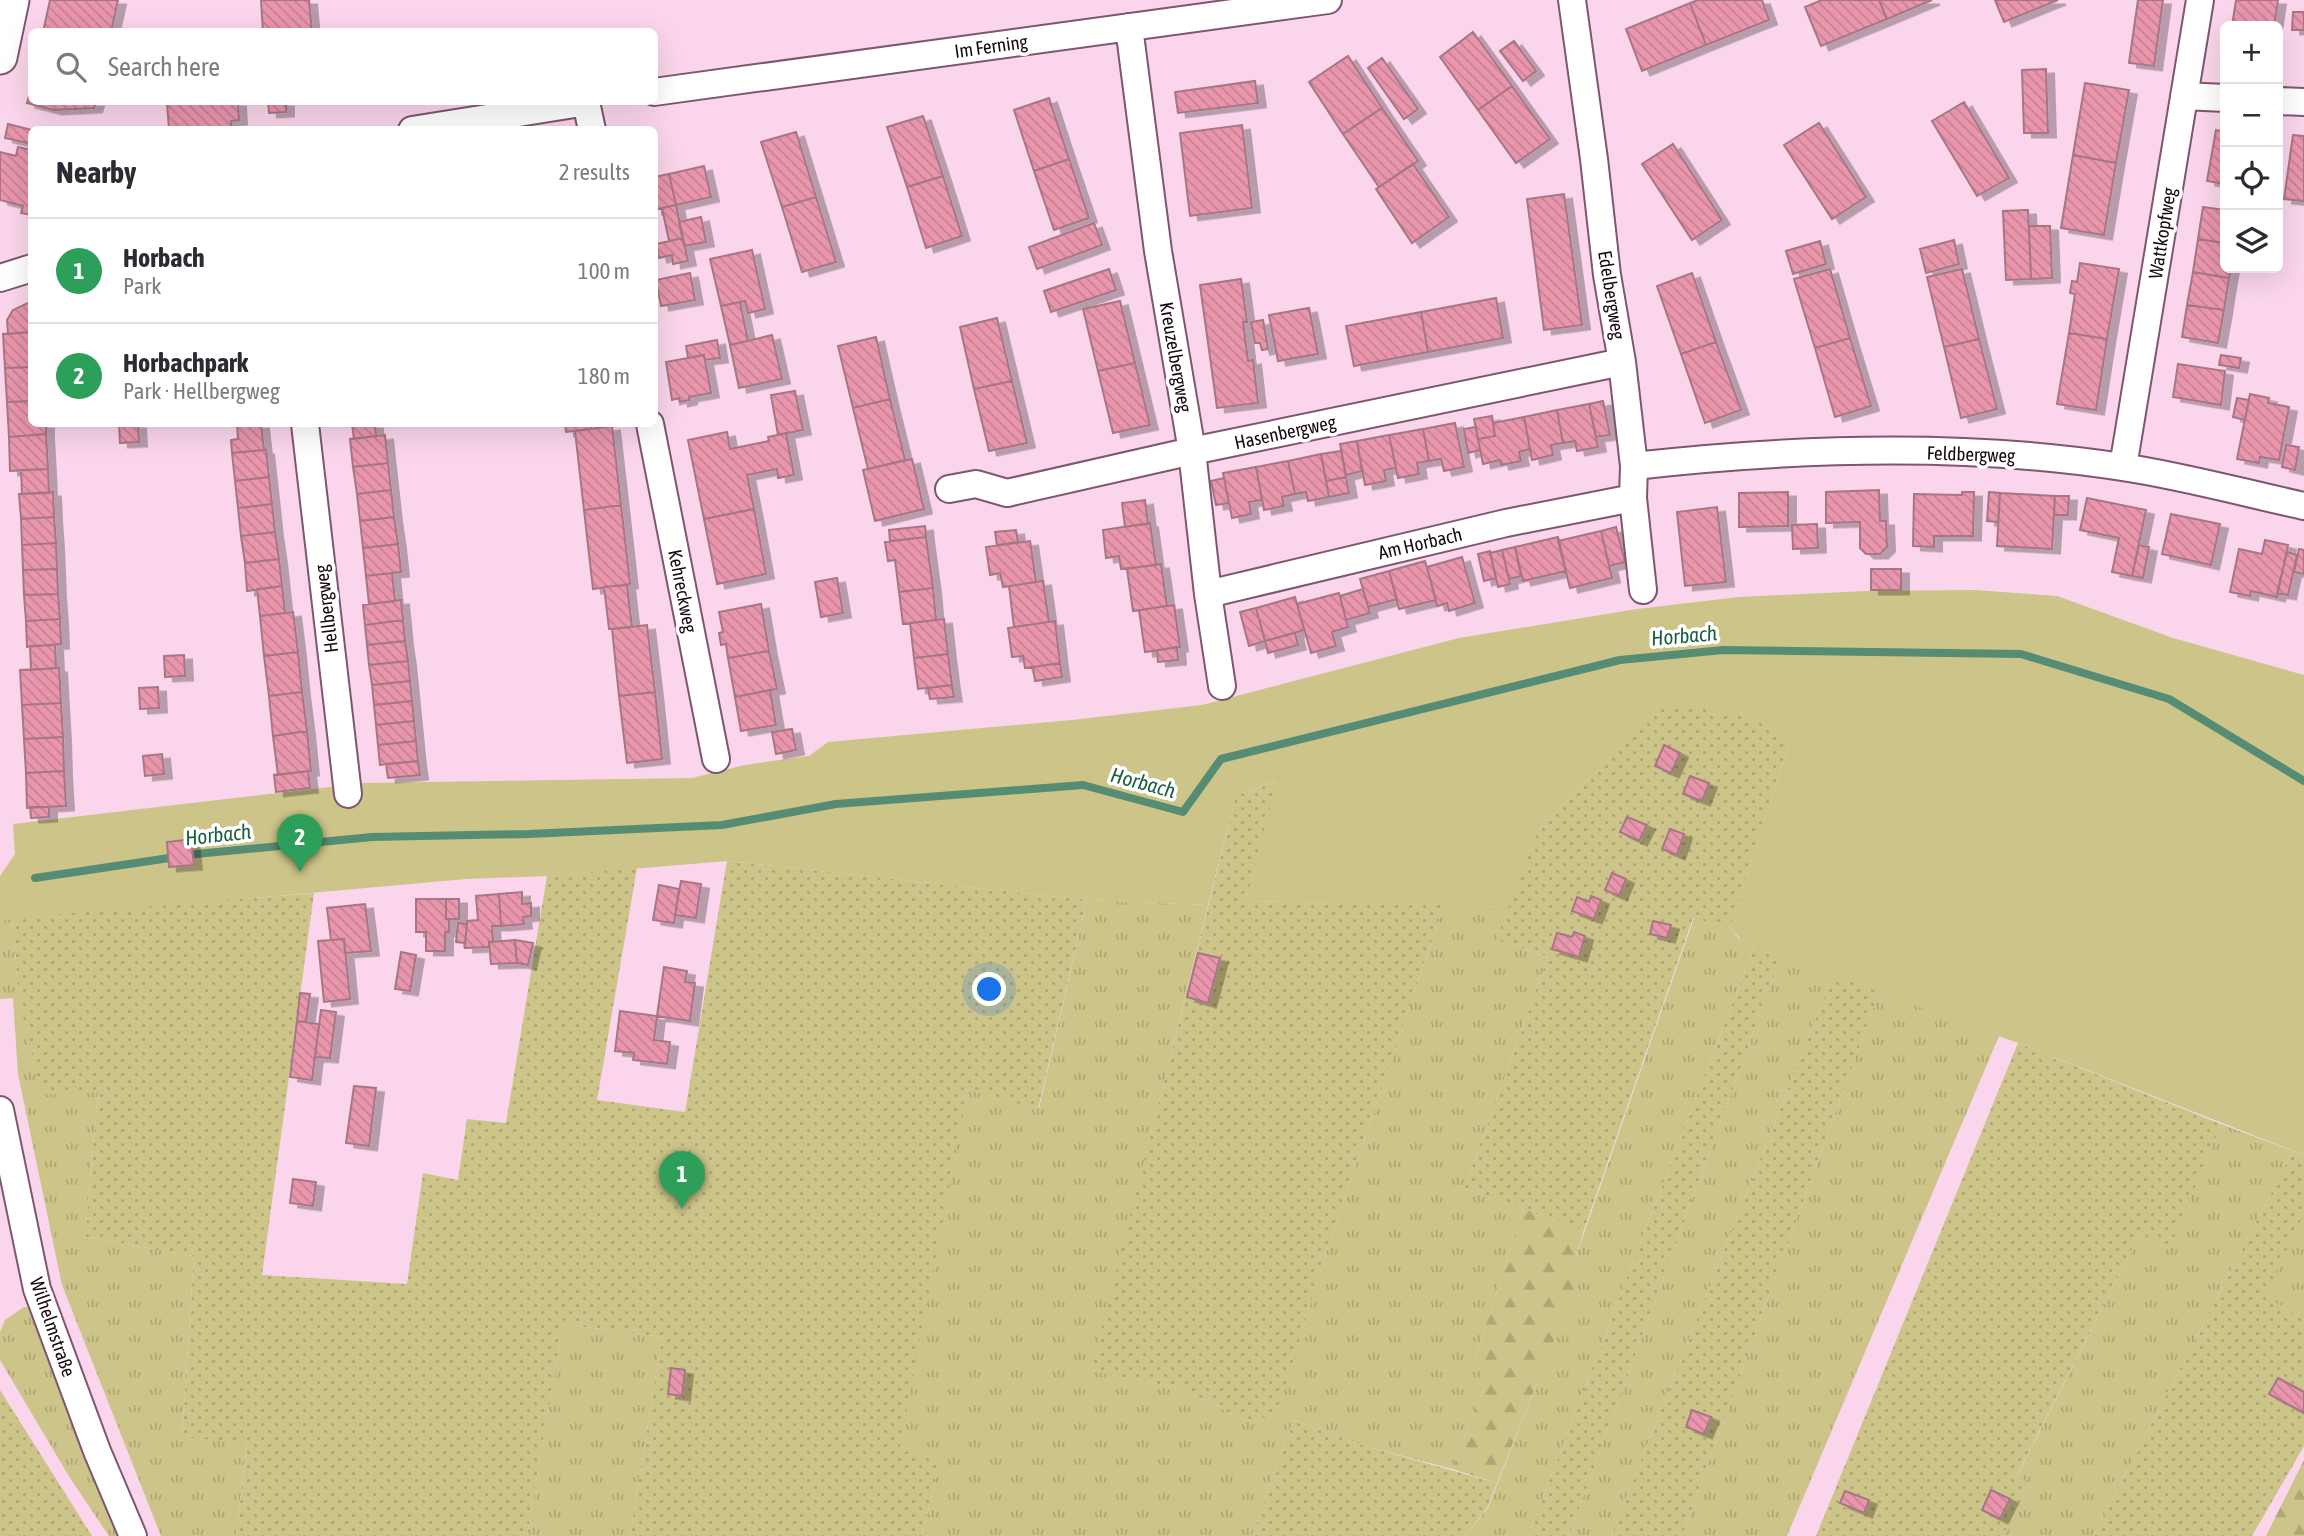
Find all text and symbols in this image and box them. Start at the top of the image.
map controls [2220,21,2283,273]
button: + [2220,21,2283,84]
search box [28,28,658,105]
street label: Im Ferning [953,30,1030,62]
icon: search [52,48,90,86]
text: Search here [108,52,220,82]
button: − [2220,84,2283,147]
button: locate [2220,147,2283,210]
text: Nearby [56,155,136,189]
text: 2 results [559,159,630,185]
street label: Wattkopfweg [2144,185,2180,280]
button: layers [2220,210,2283,273]
text: Horbach [123,243,205,273]
street label: Edelbergweg [1594,249,1630,342]
text: 1 [74,258,84,284]
text: 100 m [578,258,630,284]
text: Park [123,273,161,299]
street label: Kreuzelbergweg [1155,300,1197,415]
text: Horbachpark [123,348,248,378]
text: 2 [74,363,84,389]
text: 180 m [578,363,630,389]
text: Park · Hellbergweg [123,378,280,404]
street label: Hasenbergweg [1232,410,1339,453]
street label: Feldbergweg [1926,441,2016,467]
street label: Am Horbach [1376,523,1464,563]
street label: Kehreckweg [664,548,702,635]
street label: Hellbergweg [310,563,342,654]
water label: Horbach [1650,620,1718,650]
water label: Horbach [1108,762,1178,802]
pin: 2 [277,814,323,872]
water label: Horbach [184,819,252,849]
your location [972,972,1006,1006]
pin: 1 [659,1151,705,1209]
street label: Wilhelmstraße [26,1274,80,1380]

